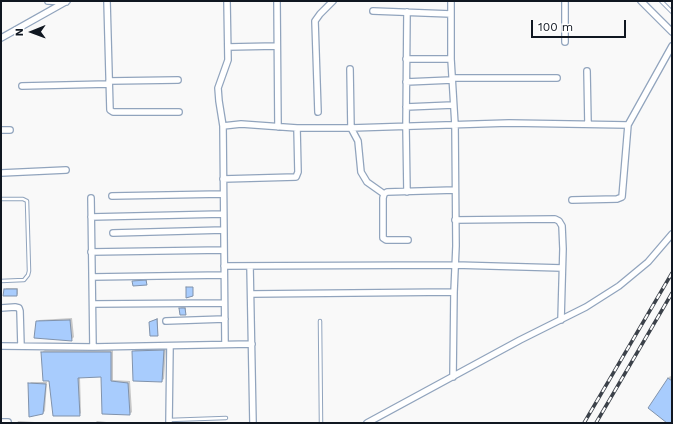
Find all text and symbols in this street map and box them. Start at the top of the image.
north arrow [12,12,52,52]
scale bar [533,12,628,38]
text: 100 m [538,20,573,34]
text: N [13,28,26,36]

